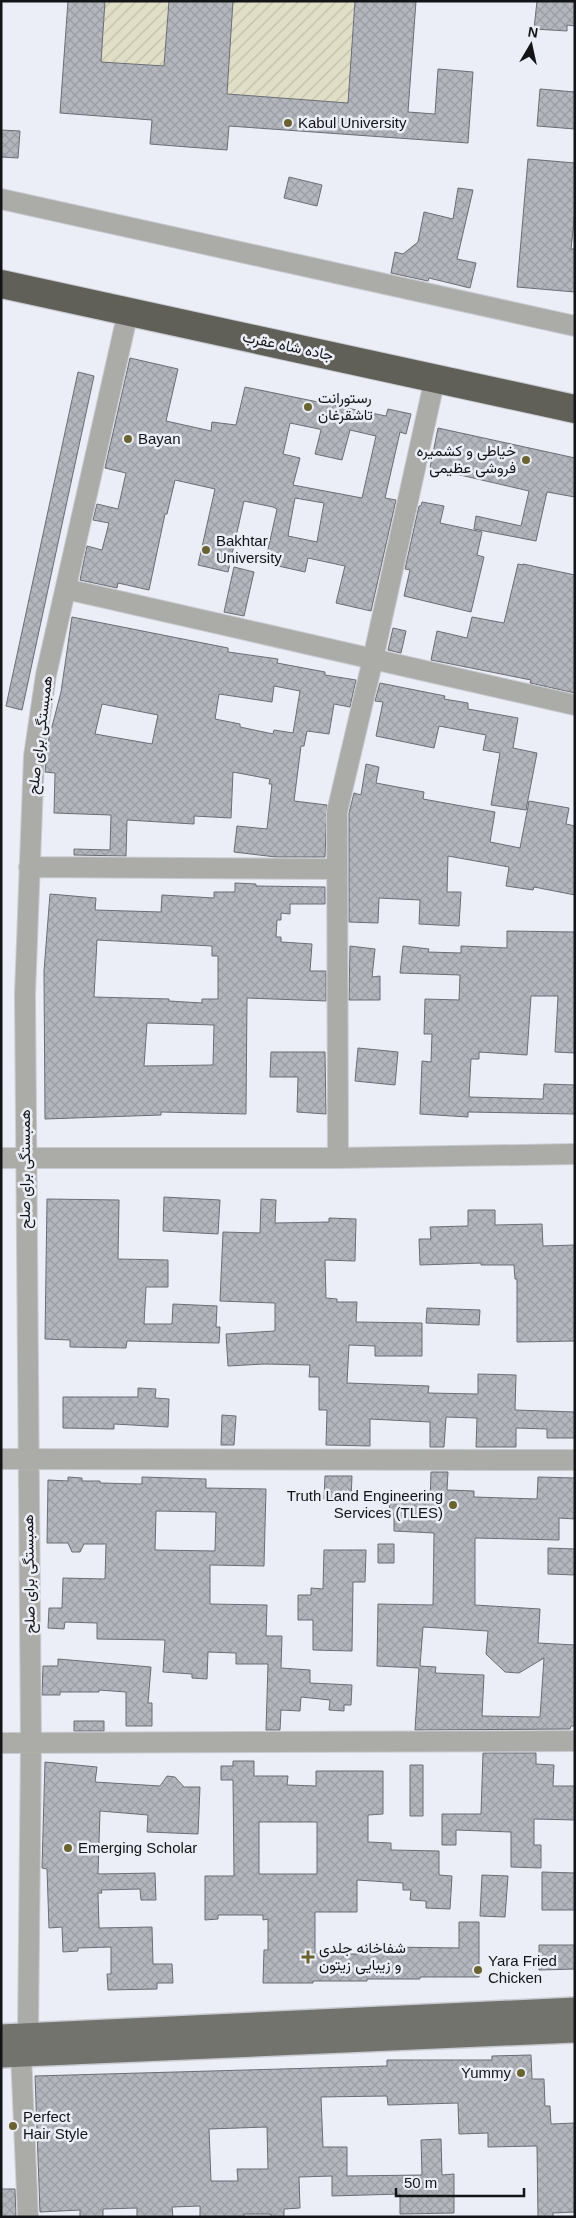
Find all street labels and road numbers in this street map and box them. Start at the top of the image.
street label: جاده شاه عقرب [241,328,335,364]
street label: همبستگی برای صلح [24,675,58,796]
street label: همبستگی برای صلح [16,1109,36,1229]
street label: همبستگی برای صلح [19,1514,41,1634]

